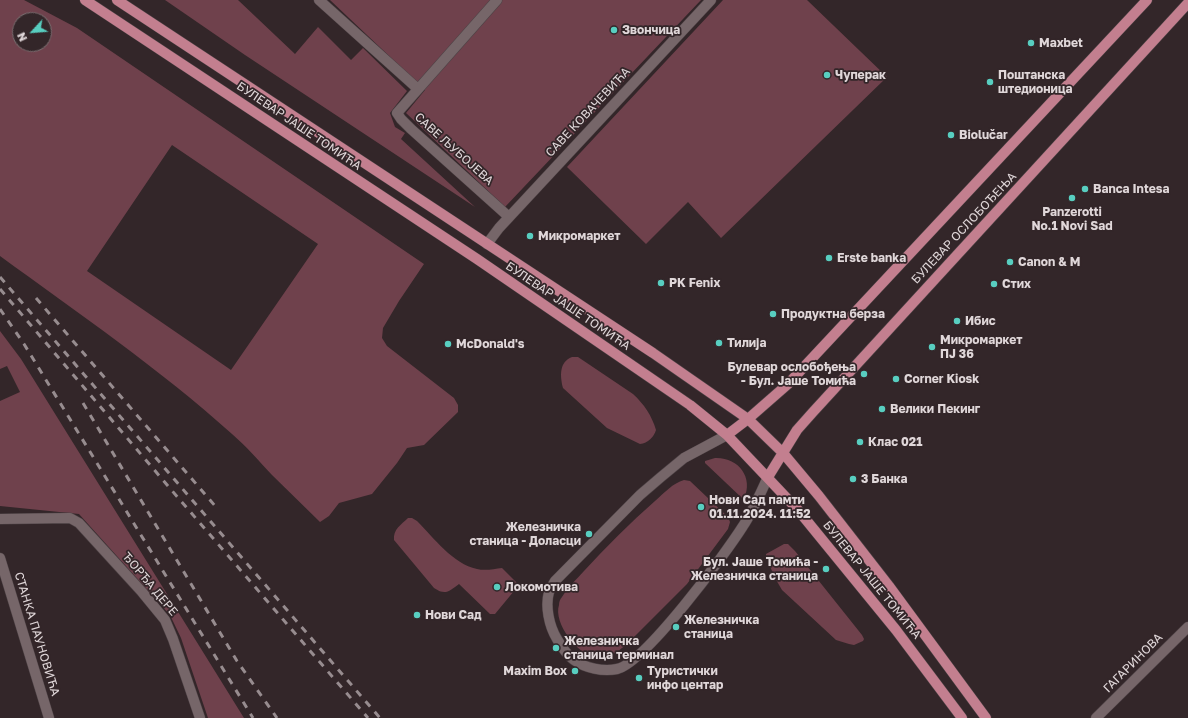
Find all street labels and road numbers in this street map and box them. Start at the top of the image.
street label: САВЕ КОВАЧЕВИЋА [543,64,633,160]
street label: БУЛЕВАР ЈАШЕ ТОМИЋА [234,79,364,173]
street label: САВЕ ЉУБОЈЕВА [412,110,496,188]
street label: БУЛЕВАР ОСЛОБОЂЕЊА [909,169,1019,287]
street label: БУЛЕВАР ЈАШЕ ТОМИЋА [503,259,633,353]
street label: БУЛЕВАР ЈАШЕ ТОМИЋА [820,518,924,642]
street label: ЂОРЂА ДЕРЕ [119,549,181,619]
street label: СТАНКА ПАУНОВИЋА [11,570,63,698]
street label: ГАГАРИНОВА [1100,630,1166,696]

